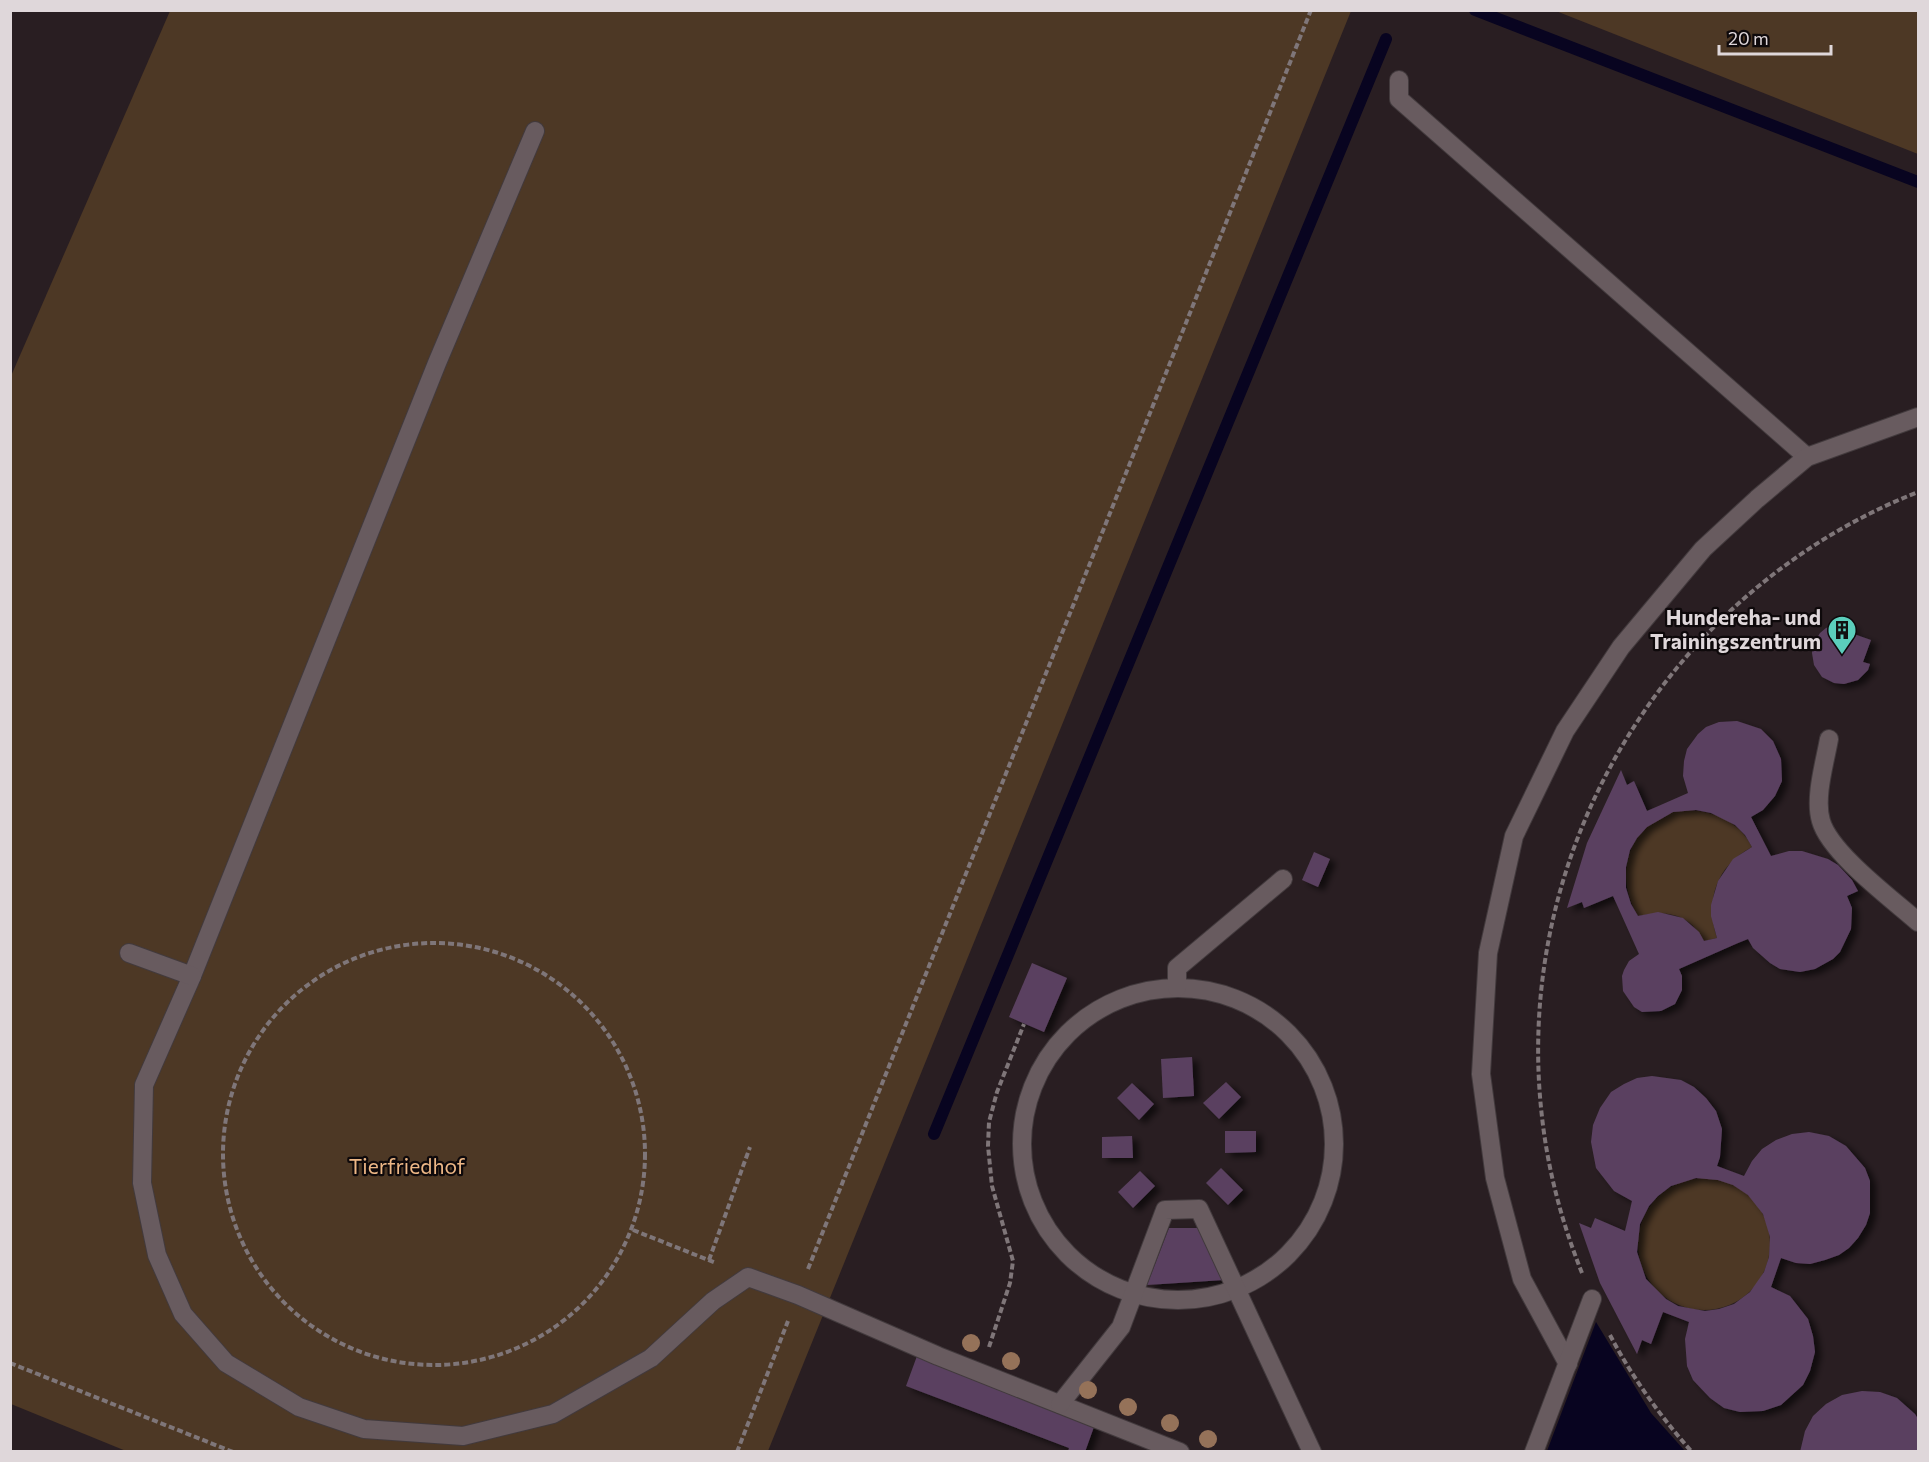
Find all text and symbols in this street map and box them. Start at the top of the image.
scale bar [1719,18,1832,56]
text: 20 m [1728,27,1769,49]
place label: Hundereha- und Trainingszentrum [1650,604,1821,653]
building icon: Hundereha- und Trainingszentrum [1826,614,1858,656]
park label: Tierfriedhof [349,1153,466,1178]

